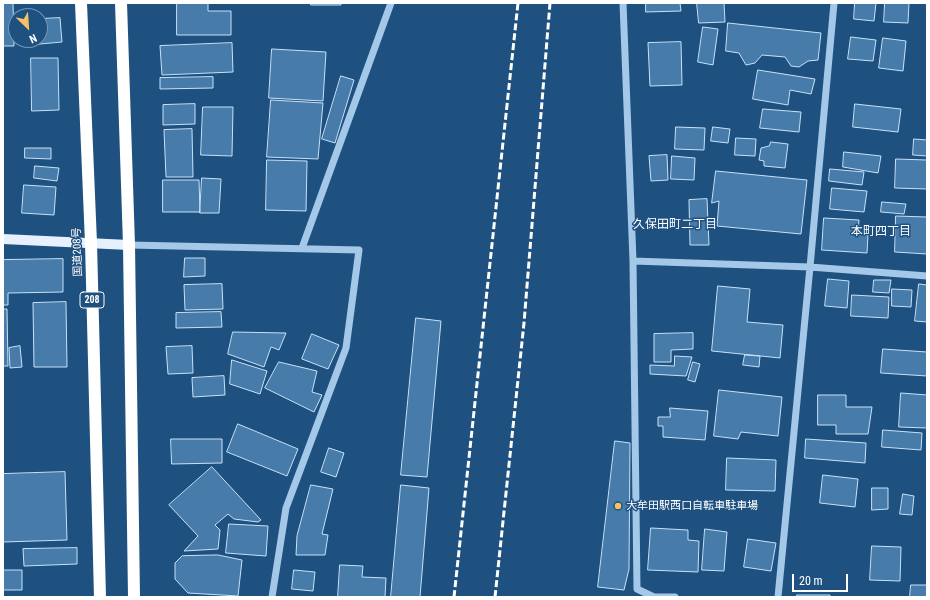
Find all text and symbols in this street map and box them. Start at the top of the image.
north arrow [8,8,48,48]
text: N [27,31,39,46]
district label: 久保田町二丁目 [633,218,717,232]
district label: 本町四丁目 [851,225,911,239]
street label: 国道208号 [71,227,85,277]
road number: 208 [80,292,104,308]
place label: 大牟田駅西口自転車駐車場 [626,499,758,513]
marker: 大牟田駅西口自転車駐車場 [613,501,623,511]
scale bar [794,566,850,592]
text: 20 m [799,574,823,588]

